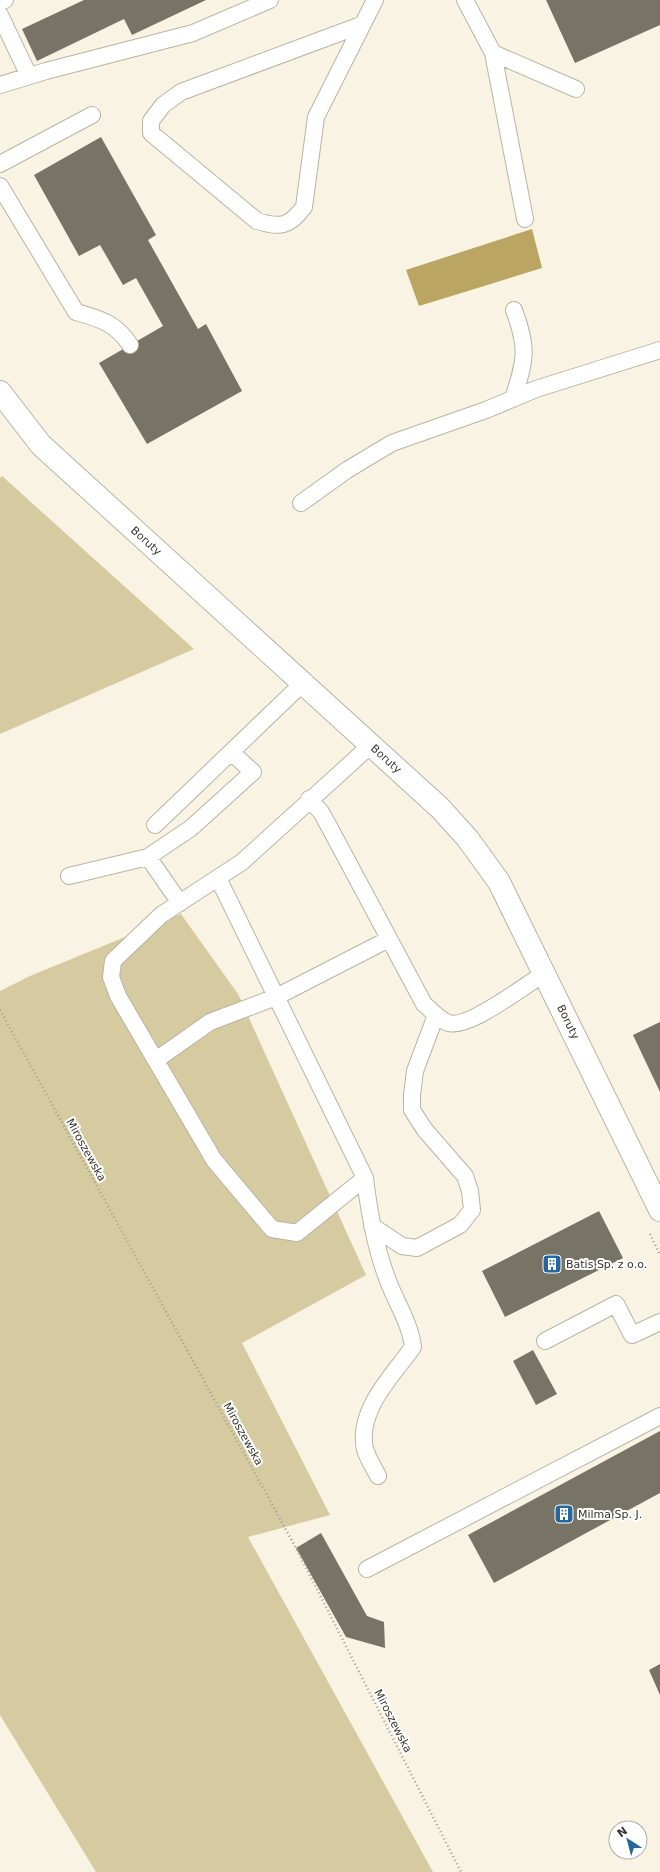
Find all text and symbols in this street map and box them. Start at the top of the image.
street label: Boruty [128,524,164,558]
street label: Boruty [368,742,404,776]
street label: Boruty [554,1003,582,1042]
street label: Miroszewska [63,1116,109,1184]
building icon: Batis Sp. z o.o. [541,1253,563,1275]
place label: Batis Sp. z o.o. [566,1258,647,1271]
street label: Miroszewska [220,1400,266,1468]
building icon: Milma Sp. J. [553,1503,575,1525]
place label: Milma Sp. J. [578,1508,642,1521]
street label: Miroszewska [371,1687,415,1755]
north arrow [608,1820,648,1860]
text: N [615,1824,630,1840]

